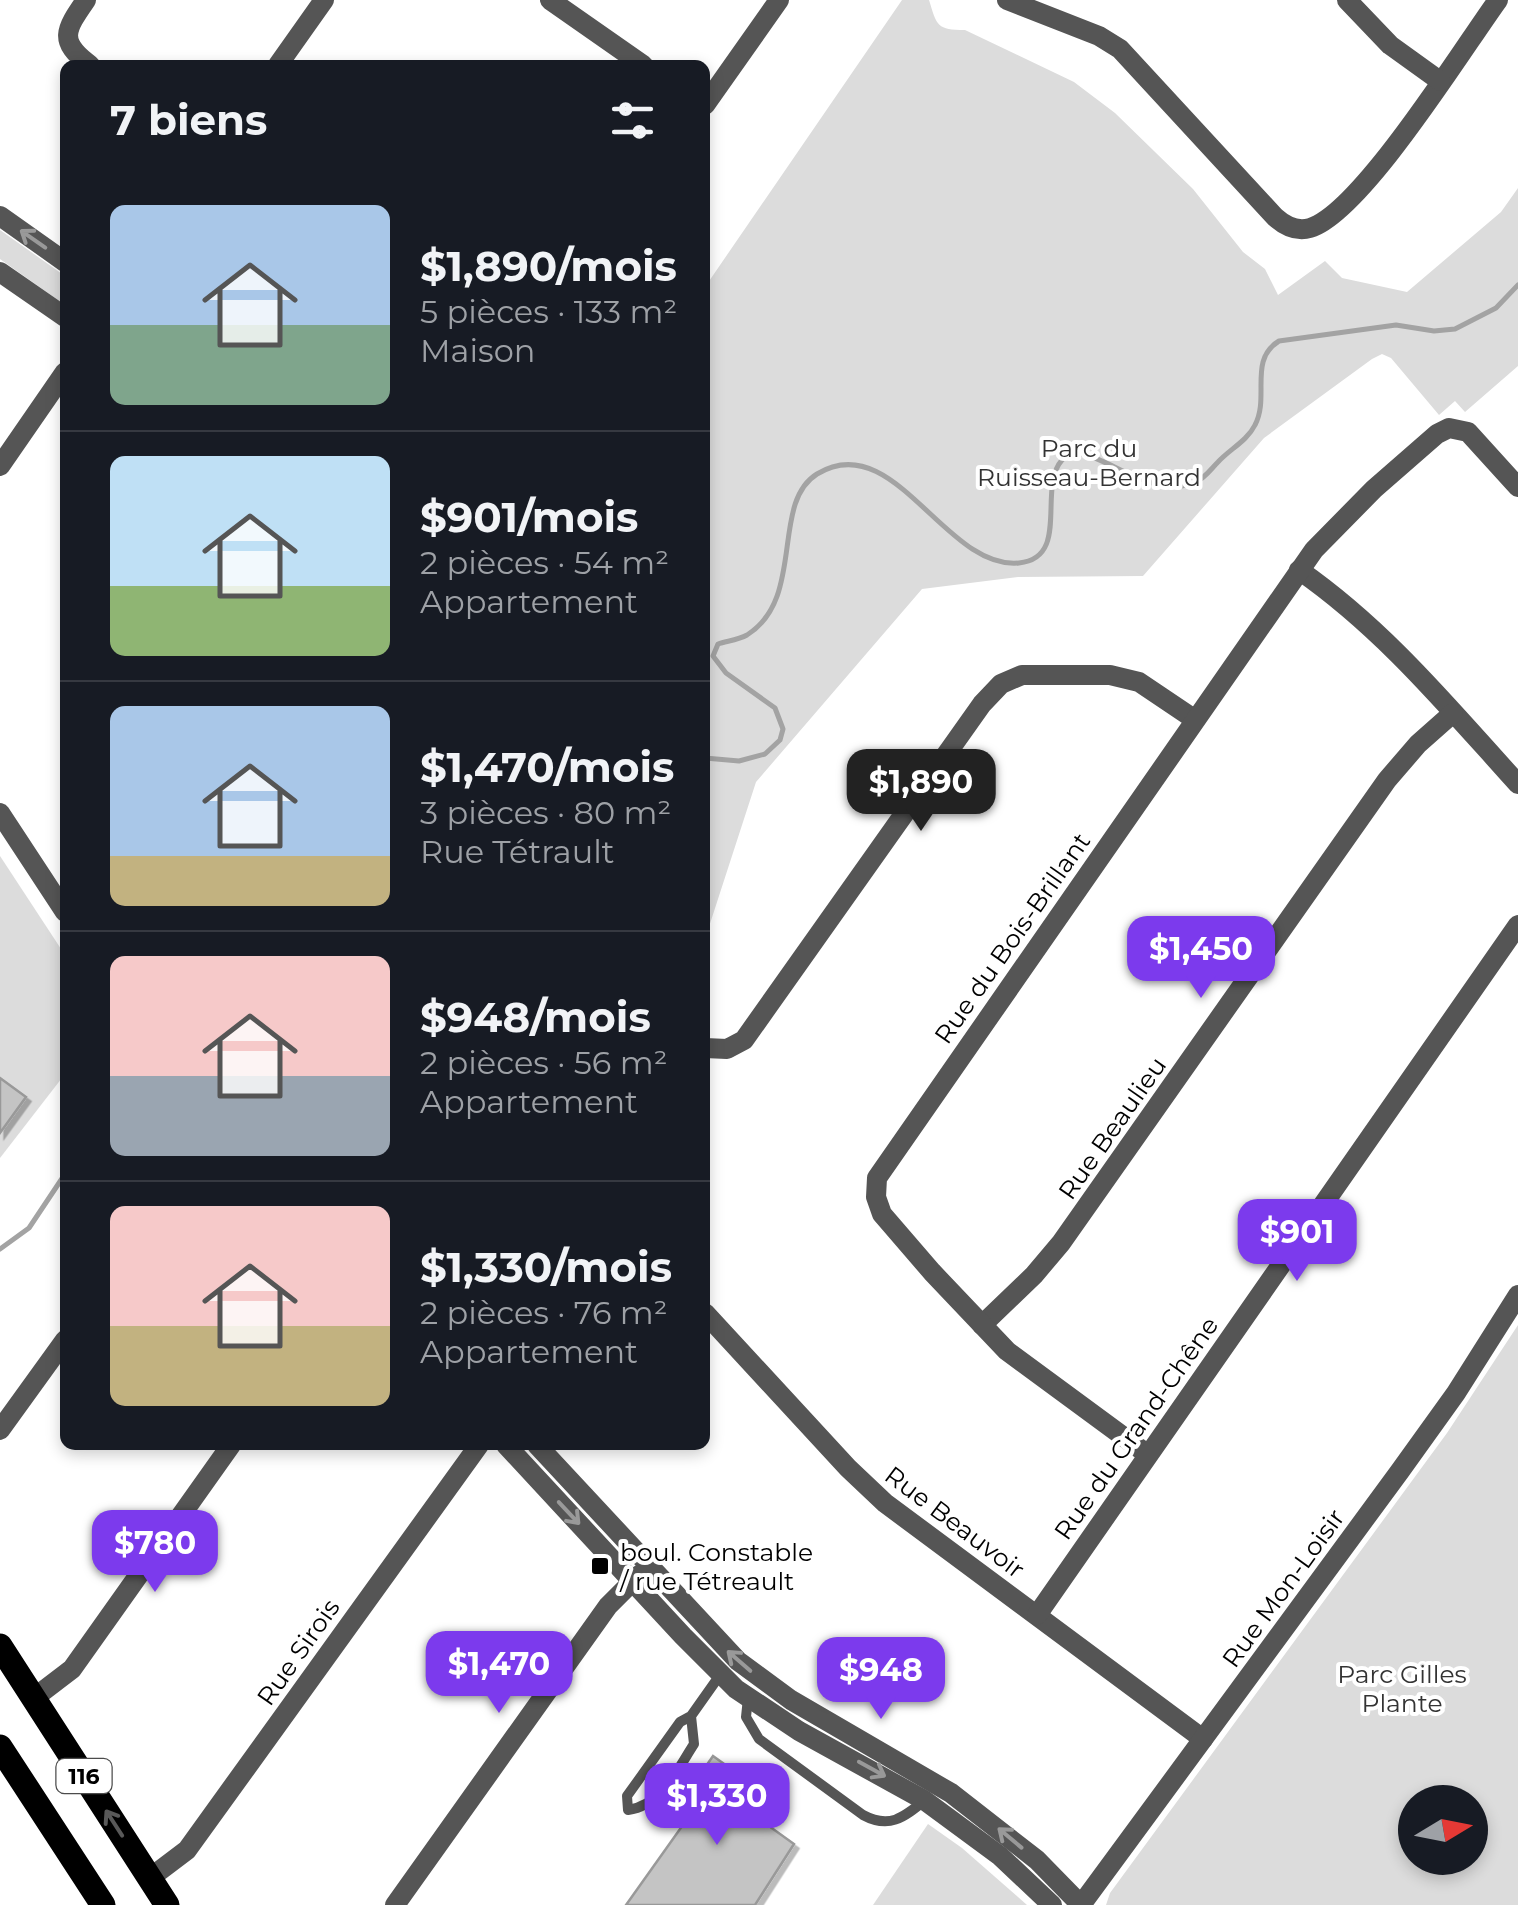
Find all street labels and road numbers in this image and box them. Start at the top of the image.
street label: Rue du Bois-Brillant [928,827,1096,1049]
street label: Rue Beaulieu [1052,1051,1172,1205]
street label: Rue du Grand-Chêne [1048,1311,1224,1545]
street label: Rue Beauvoir [879,1460,1031,1584]
street label: Rue Mon-Loisir [1215,1503,1351,1673]
street label: Rue Sirois [250,1593,346,1711]
road number: 116 [56,1759,112,1793]

